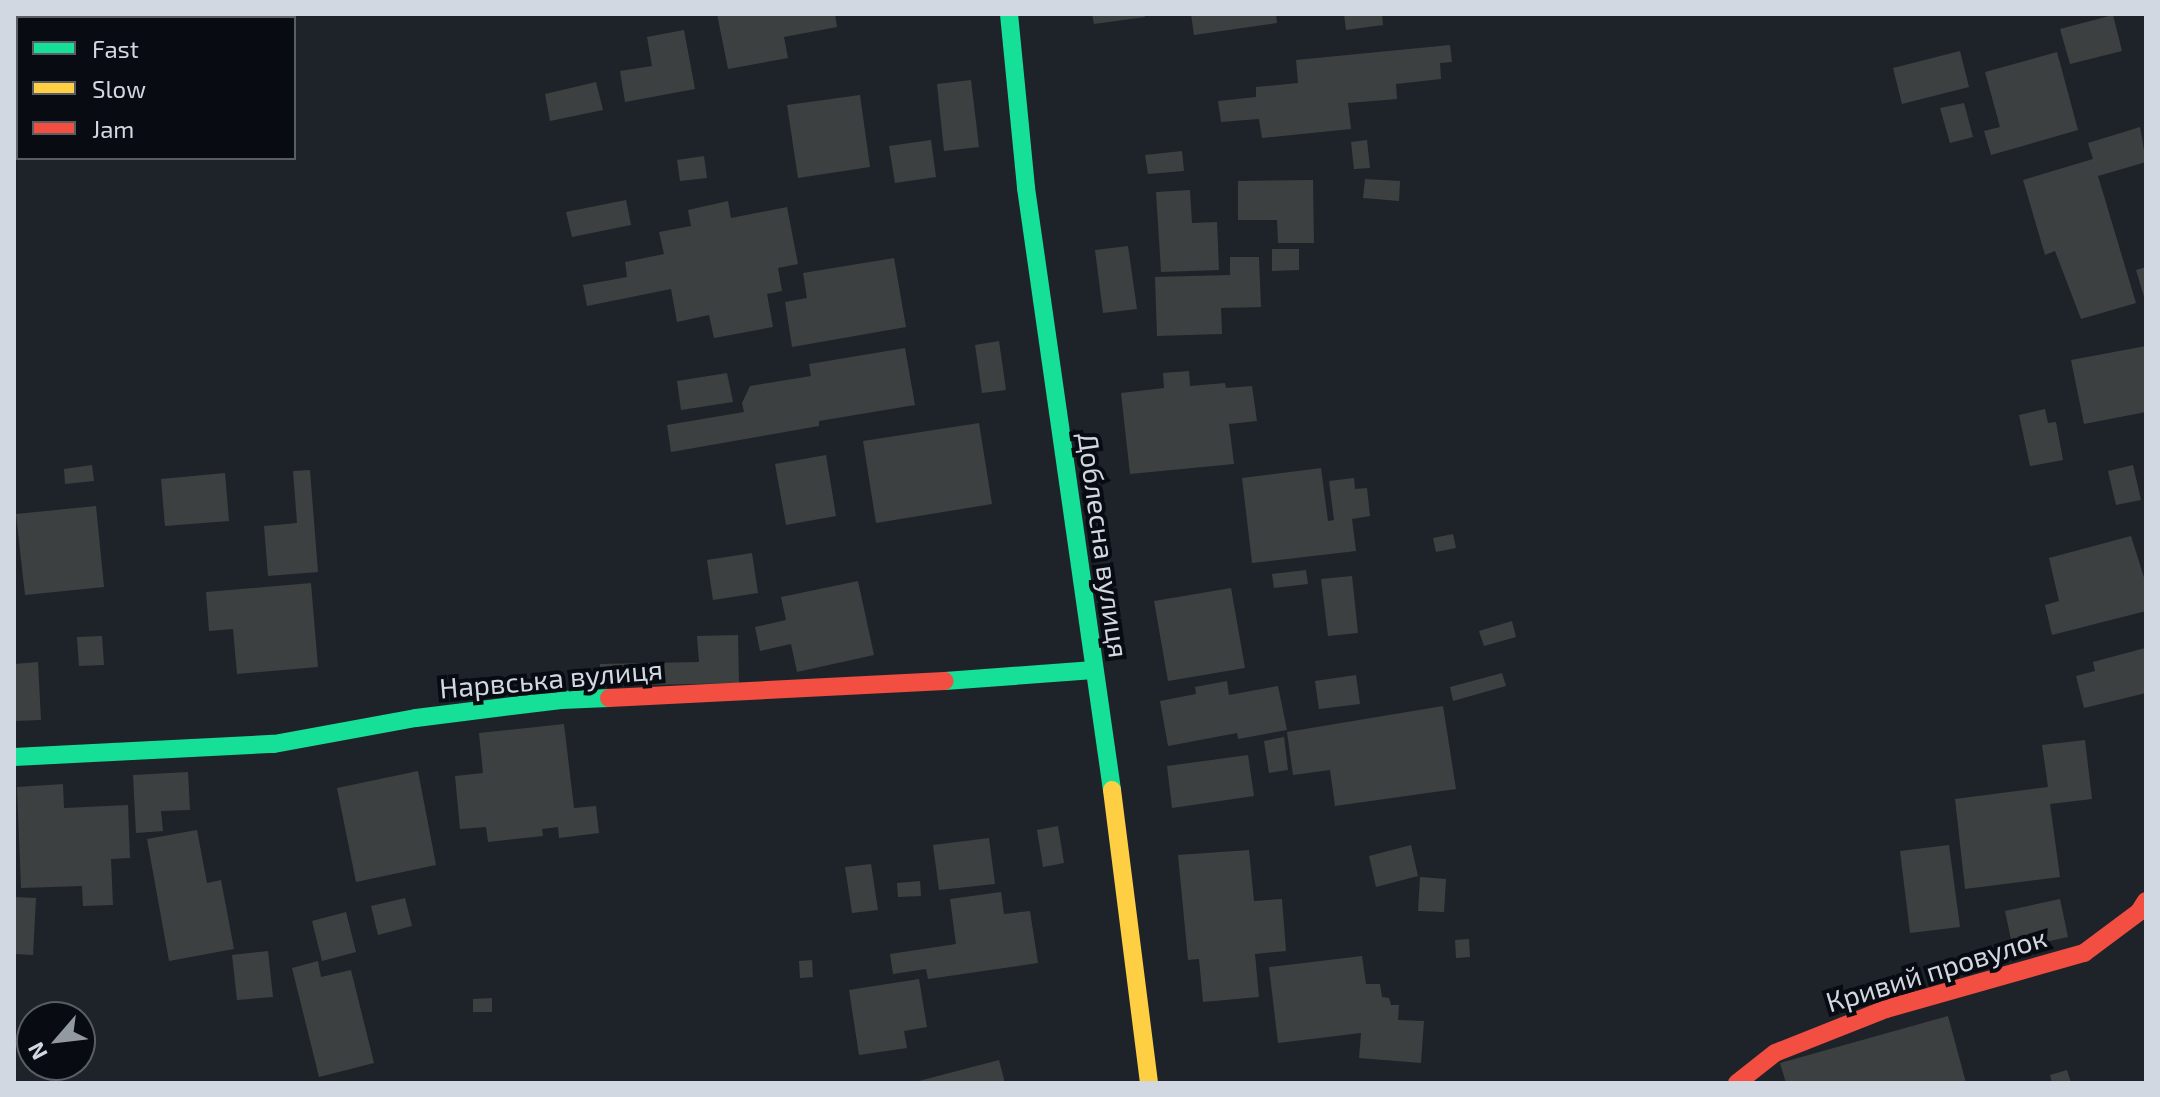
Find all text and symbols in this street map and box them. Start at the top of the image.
legend [16,16,296,160]
text: Fast [92,34,139,63]
text: Slow [92,74,146,103]
text: Jam [92,114,134,143]
street label: Доблесна вулиця [1072,430,1136,660]
street label: Нарвська вулиця [438,651,664,705]
street label: Кривий провулок [1822,920,2050,1018]
north arrow [16,1001,96,1081]
text: N [21,1038,52,1064]

